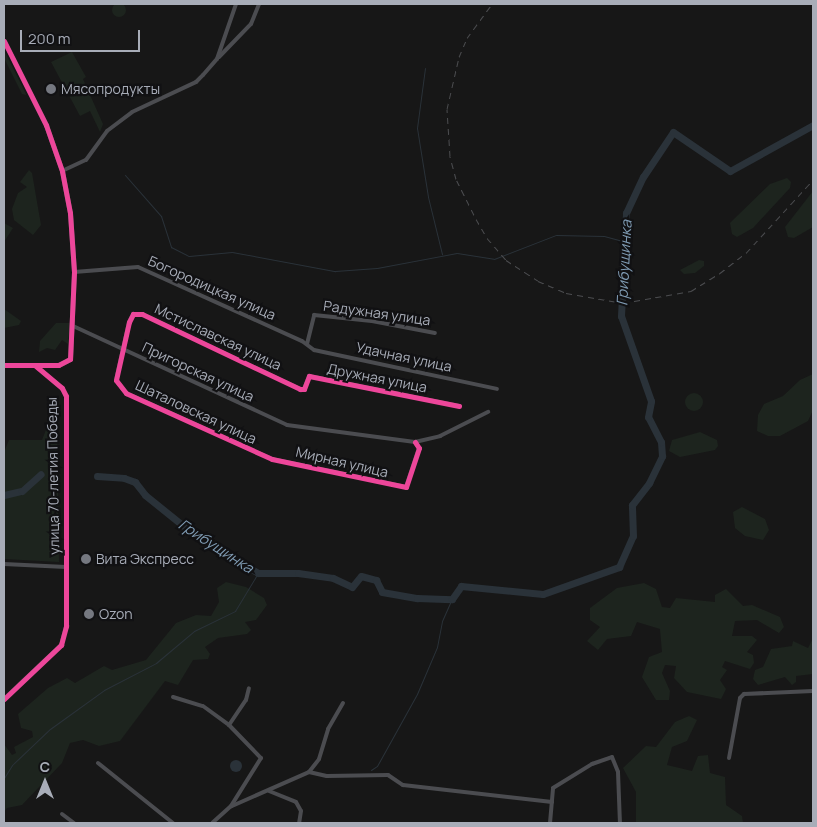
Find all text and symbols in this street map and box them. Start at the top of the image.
scale bar [22,20,142,52]
text: 200 m [28,28,71,49]
place label: Мясопродукты [61,81,160,97]
marker: Мясопродукты [45,83,57,95]
water label: Грибущинка [613,220,635,306]
street label: Богородицкая улица [146,252,278,324]
street label: Радужная улица [322,297,432,329]
street label: Мстиславская улица [152,300,284,374]
street label: Пригорская улица [139,339,257,405]
street label: Удачная улица [355,339,453,375]
street label: Дружная улица [326,360,428,396]
street label: Шаталовская улица [133,377,259,447]
street label: улица 70-летия Победы [43,397,63,555]
street label: Мирная улица [294,443,390,481]
water label: Грибущинка [175,515,257,577]
place label: Вита Экспресс [96,551,194,567]
marker: Вита Экспресс [80,553,92,565]
place label: Ozon [99,606,133,622]
marker: Ozon [83,608,95,620]
north arrow [20,757,70,807]
text: С [40,757,50,776]

